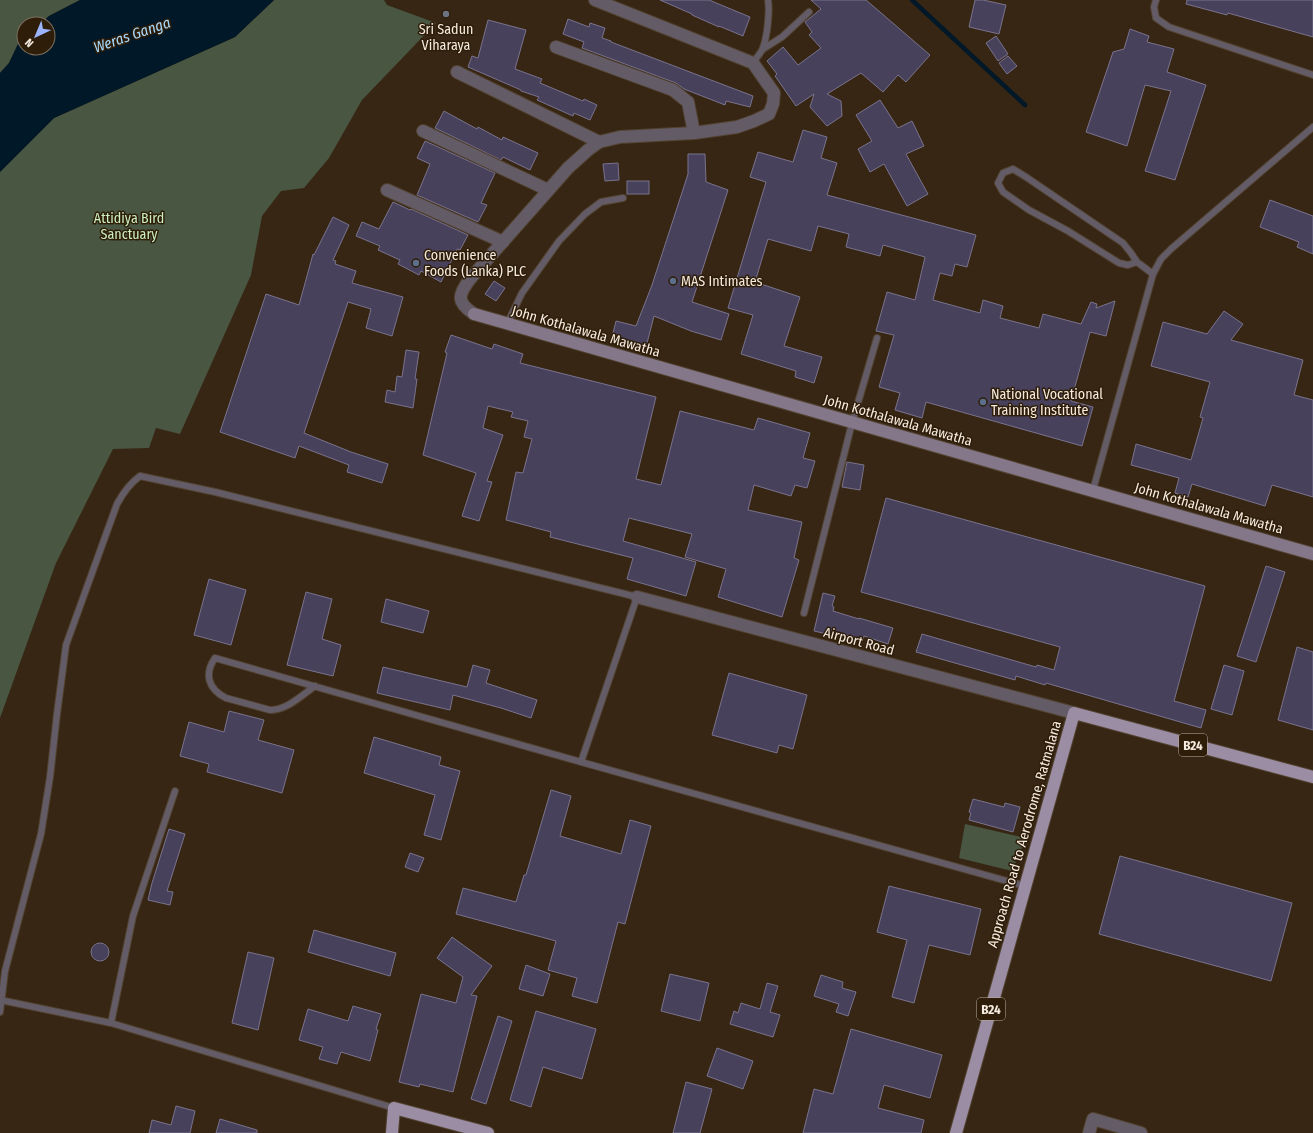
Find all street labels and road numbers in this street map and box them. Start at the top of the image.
street label: John Kothalawala Mawatha [510,302,662,361]
street label: John Kothalawala Mawatha [822,391,974,450]
street label: John Kothalawala Mawatha [1133,479,1285,538]
street label: Airport Road [822,624,896,659]
street label: Approach Road to Aerodrome, Ratmalana [984,719,1065,950]
road number: B24 [1179,734,1207,756]
road number: B24 [977,998,1005,1020]

